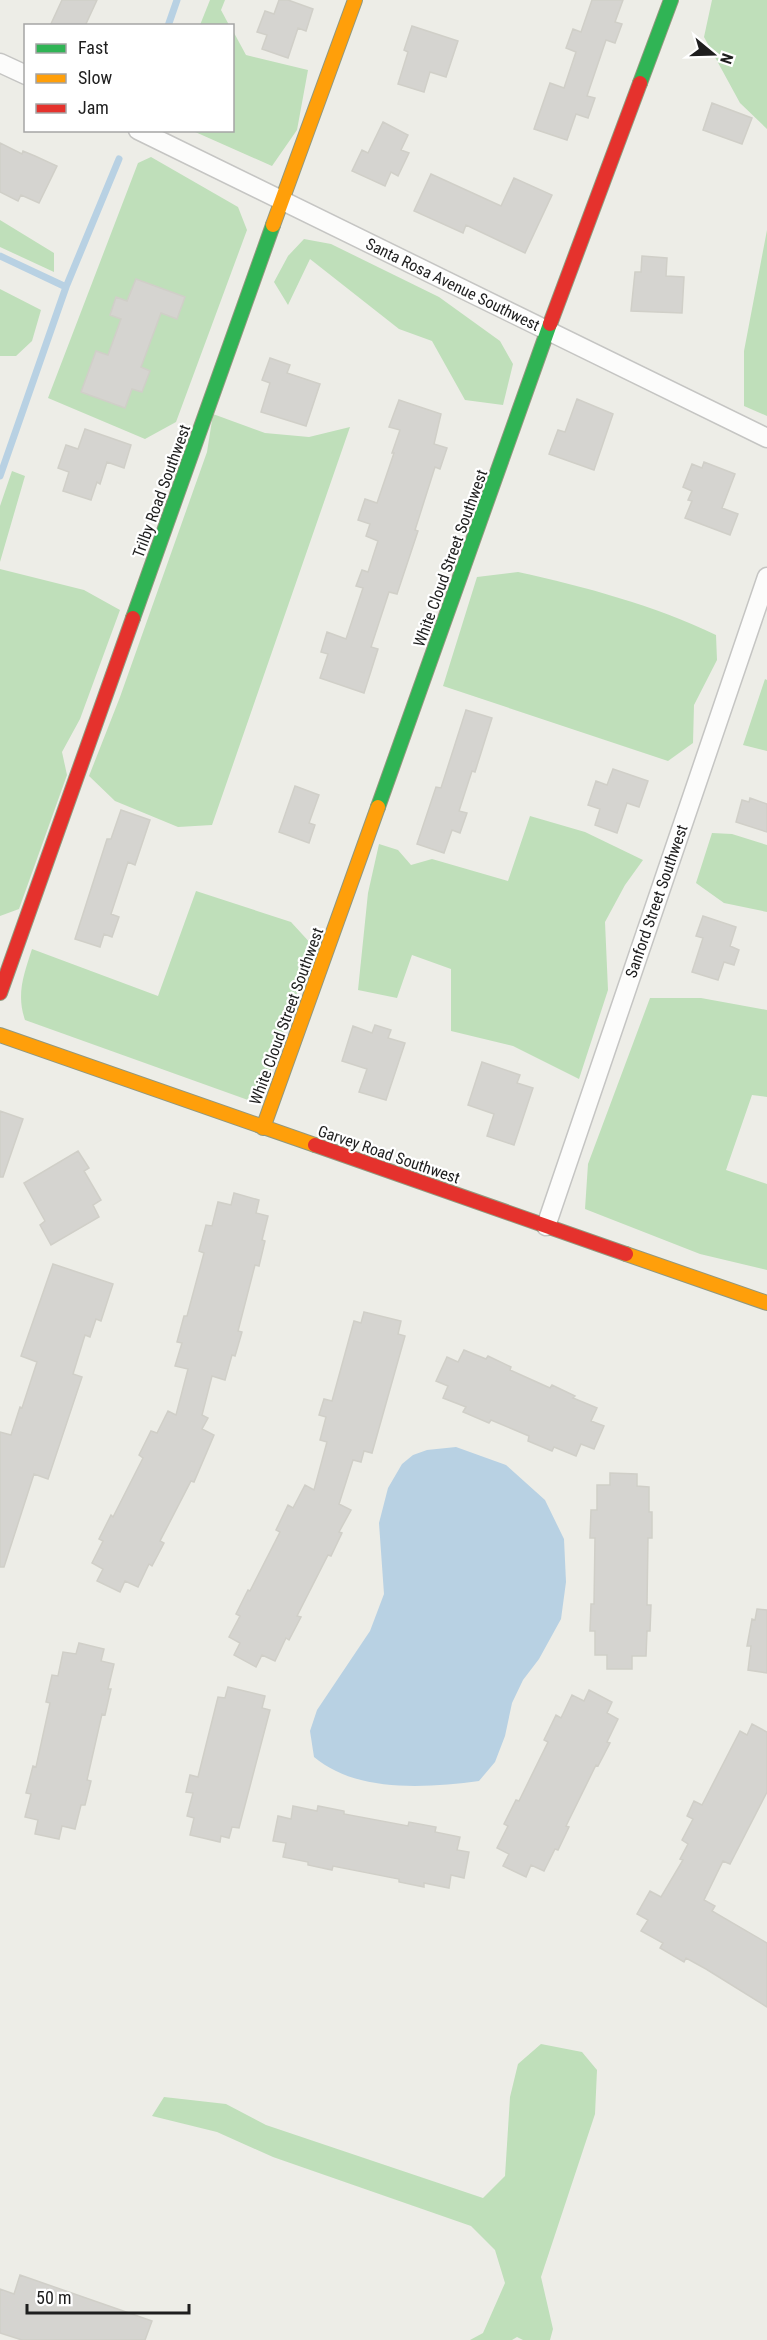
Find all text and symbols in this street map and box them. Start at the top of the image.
legend [24,24,234,132]
north arrow [683,24,743,84]
text: Fast [78,37,109,58]
text: N [716,51,737,66]
text: Slow [78,67,113,88]
text: Jam [78,97,109,118]
street label: Santa Rosa Avenue Southwest [363,234,543,335]
street label: Trilby Road Southwest [129,422,194,560]
street label: White Cloud Street Southwest [410,467,492,649]
street label: Sanford Street Southwest [621,822,692,980]
street label: White Cloud Street Southwest [246,925,328,1107]
street label: Garvey Road Southwest [315,1121,463,1188]
scale bar [27,2277,189,2315]
text: 50 m [36,2287,71,2308]

